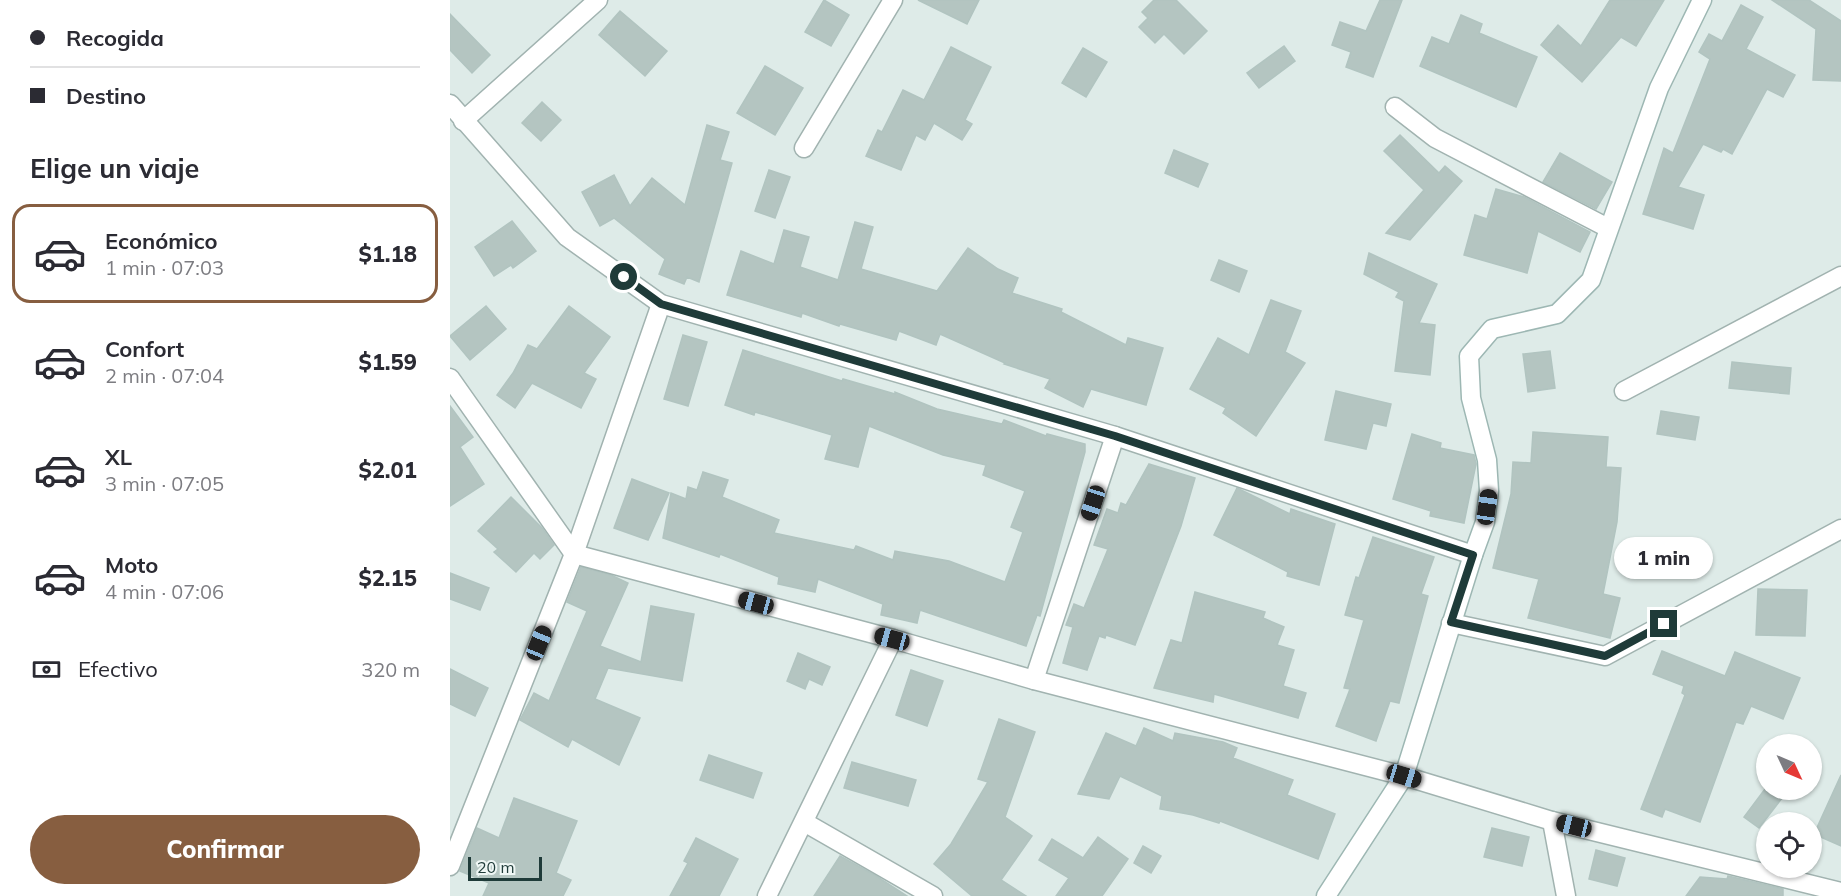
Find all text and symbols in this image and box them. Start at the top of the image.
text: Recogida [66,24,164,52]
text: Destino [66,82,146,110]
text: Elige un viaje [30,151,199,185]
icon: car [33,227,87,281]
text: Económico [105,227,218,255]
text: $1.18 [358,240,417,268]
text: 1 min · 07:03 [105,255,224,280]
route start [610,263,637,290]
icon: car [33,335,87,389]
text: Confort [105,335,184,363]
text: $1.59 [358,348,417,376]
text: 2 min · 07:04 [105,363,224,388]
icon: car [33,443,87,497]
text: XL [105,443,132,471]
text: $2.01 [358,456,417,484]
text: 3 min · 07:05 [105,471,224,496]
car [1079,483,1107,523]
car [1476,488,1498,526]
callout: 1 min [1614,537,1714,579]
text: 1 min [1637,545,1690,570]
icon: car [33,551,87,605]
text: Moto [105,551,158,579]
text: $2.15 [358,564,417,592]
text: 4 min · 07:06 [105,579,224,604]
car [736,590,776,616]
route end [1650,610,1677,637]
car [524,623,554,663]
car [872,626,912,652]
icon: cash [30,653,63,686]
text: Efectivo [78,655,158,683]
text: 320 m [361,657,420,682]
north arrow [1756,734,1822,800]
map controls [1756,734,1822,878]
car [1384,762,1424,790]
button: locate [1756,812,1822,878]
car [1554,813,1594,839]
button: Confirmar [30,815,420,884]
scale bar [468,854,542,882]
text: 20 m [477,857,514,877]

